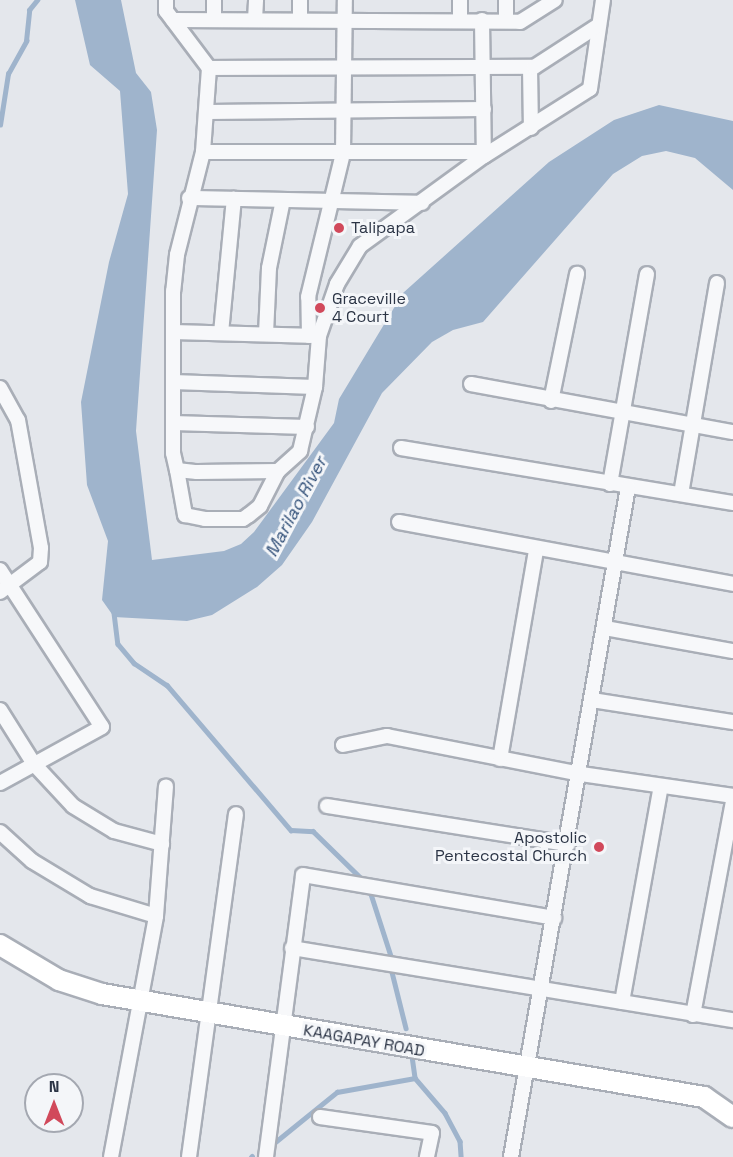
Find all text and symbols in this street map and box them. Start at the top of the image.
place label: Talipapa [351,218,415,238]
marker: Talipapa [332,221,346,235]
place label: Graceville 4 Court [332,289,406,327]
marker: Graceville 4 Court [313,301,327,315]
water label: Marilao River [261,453,331,561]
place label: Apostolic Pentecostal Church [435,828,587,866]
marker: Apostolic Pentecostal Church [592,840,606,854]
street label: KAAGAPAY ROAD [302,1021,426,1061]
north arrow [24,1073,84,1133]
text: N [49,1076,59,1097]

